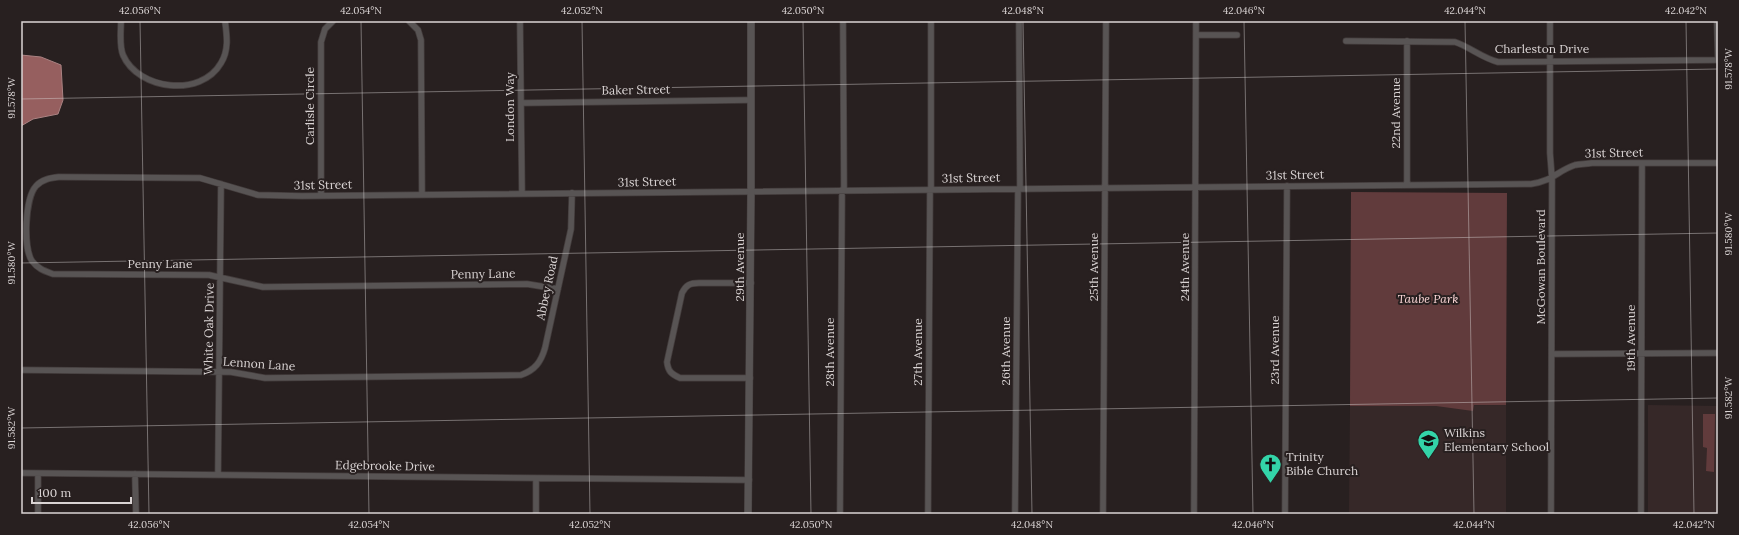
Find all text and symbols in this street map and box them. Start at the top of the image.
text: 42.056°N [119,4,161,17]
text: 42.054°N [340,4,382,17]
text: 42.052°N [561,4,603,17]
text: 42.050°N [782,4,825,17]
text: 42.048°N [1002,4,1044,17]
text: 42.046°N [1223,4,1265,17]
text: 42.044°N [1444,4,1486,17]
text: 42.042°N [1665,4,1707,17]
street label: Charleston Drive [1495,41,1590,56]
text: 91.578°W [1722,47,1735,90]
street label: Carlisle Circle [302,67,317,145]
street label: London Way [502,71,517,142]
text: 91.578°W [5,76,18,119]
street label: 22nd Avenue [1388,77,1403,149]
street label: Baker Street [601,81,671,98]
street label: 31st Street [1585,144,1644,161]
street label: 31st Street [1266,166,1325,183]
street label: 31st Street [942,169,1001,186]
street label: 31st Street [618,173,677,190]
street label: 31st Street [294,176,353,193]
street label: McGowan Boulevard [1533,209,1548,325]
text: 91.580°W [1722,211,1735,256]
street label: 29th Avenue [732,232,747,302]
street label: 25th Avenue [1086,232,1101,301]
street label: 24th Avenue [1177,232,1192,301]
text: 91.580°W [5,240,18,285]
street label: Abbey Road [532,254,561,322]
street label: Penny Lane [128,256,193,271]
street label: Penny Lane [450,265,516,282]
street label: White Oak Drive [200,282,217,375]
park label: Taube Park [1398,291,1458,306]
street label: 19th Avenue [1623,304,1638,372]
street label: 23rd Avenue [1267,315,1282,385]
street label: 26th Avenue [998,316,1013,386]
street label: 28th Avenue [822,317,837,386]
street label: 27th Avenue [910,318,925,386]
street label: Lennon Lane [222,353,296,374]
text: 91.582°W [1722,376,1735,419]
text: 91.582°W [5,406,18,449]
place label: Wilkins Elementary School [1444,425,1549,454]
school or university icon: Wilkins Elementary School [1415,427,1441,460]
place label: Trinity Bible Church [1286,449,1358,478]
church icon: Trinity Bible Church [1258,451,1284,484]
street label: Edgebrooke Drive [335,457,436,474]
scale bar [32,479,131,505]
text: 100 m [38,485,71,500]
text: 42.056°N [128,518,170,531]
text: 42.054°N [348,518,390,531]
text: 42.052°N [569,518,611,531]
text: 42.050°N [790,518,833,531]
text: 42.048°N [1011,518,1053,531]
text: 42.046°N [1232,518,1274,531]
text: 42.044°N [1453,518,1495,531]
text: 42.042°N [1673,518,1715,531]

